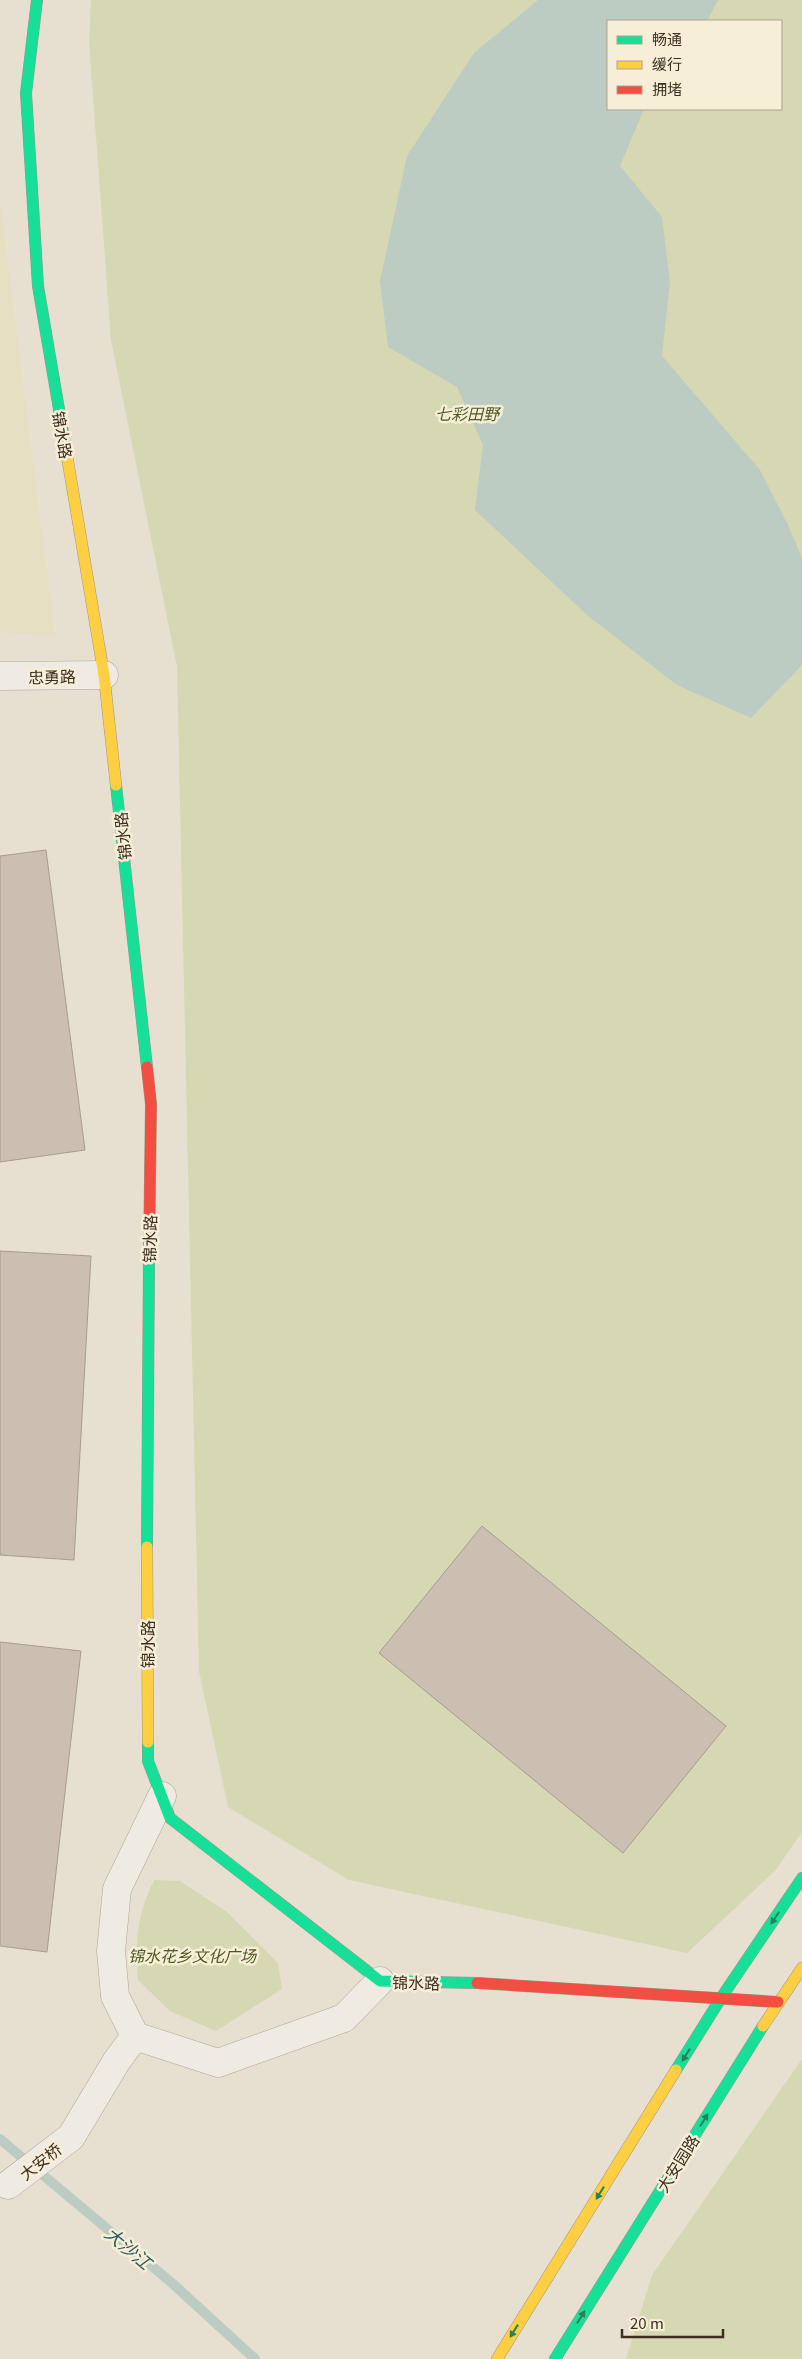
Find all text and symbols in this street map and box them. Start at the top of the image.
legend [607,20,782,110]
text: 畅通 [652,28,682,49]
text: 缓行 [652,53,682,74]
text: 拥堵 [652,78,682,99]
park label: 七彩田野 [435,401,502,425]
street label: 锦水路 [47,409,79,461]
street label: 忠勇路 [28,664,76,688]
street label: 锦水路 [108,811,136,861]
street label: 锦水路 [137,1215,161,1263]
street label: 锦水路 [135,1620,159,1668]
one-way arrow [770,1912,780,1925]
park label: 锦水花乡文化广场 [128,1943,258,1967]
street label: 锦水路 [392,1970,440,1994]
one-way arrow [682,2048,691,2061]
one-way arrow [699,2114,709,2127]
street label: 大安园路 [650,2129,704,2197]
street label: 大安桥 [14,2137,66,2185]
one-way arrow [596,2186,605,2199]
water label: 大沙江 [100,2220,160,2276]
scale bar [622,2306,723,2338]
one-way arrow [576,2311,585,2324]
text: 20 m [630,2312,664,2333]
one-way arrow [510,2324,519,2337]

